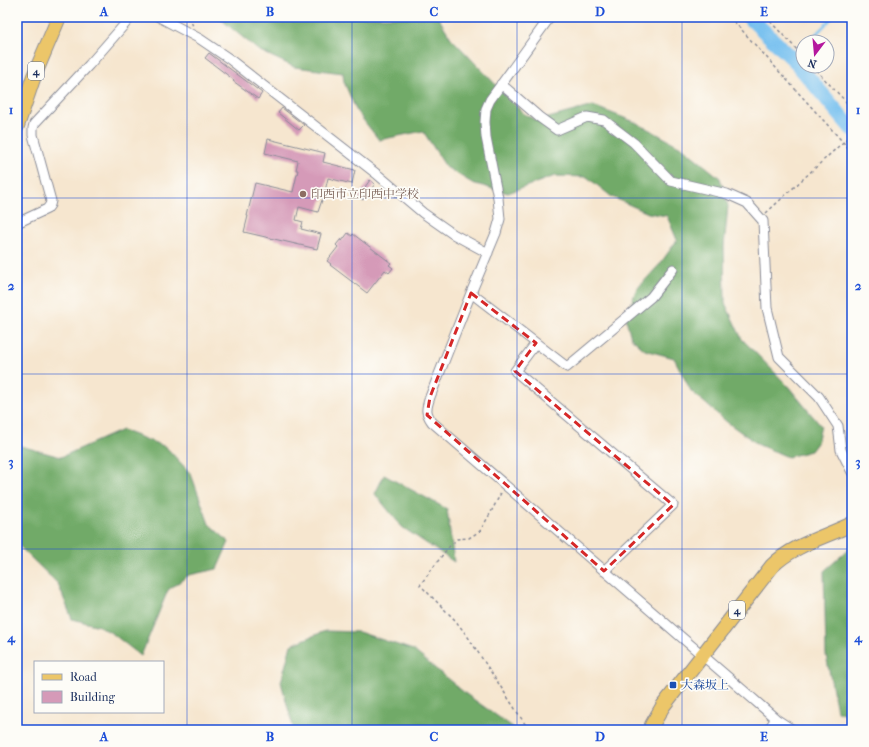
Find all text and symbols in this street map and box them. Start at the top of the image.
text: A [99,4,109,19]
text: B [266,4,275,19]
text: C [430,4,439,19]
text: D [595,4,605,19]
text: E [760,4,768,19]
north arrow [795,34,835,74]
text: N [806,56,818,71]
road number: 4 [28,62,44,80]
text: 1 [9,102,14,117]
text: 1 [856,102,861,117]
place label: 印西市立印西中学校 [311,187,419,201]
marker: 印西市立印西中学校 [298,189,308,199]
text: 2 [8,278,15,293]
text: 2 [855,278,862,293]
text: 3 [8,454,14,470]
text: 3 [855,454,861,470]
road number: 4 [729,601,745,619]
text: 4 [6,630,16,646]
text: 4 [853,630,863,646]
legend [34,661,164,713]
text: Road [70,670,97,684]
place label: 大森坂上 [681,678,729,692]
marker: 大森坂上 [668,680,678,690]
text: Building [70,690,115,704]
text: A [99,729,109,744]
text: B [266,729,275,744]
text: C [430,729,439,744]
text: D [595,729,605,744]
text: E [760,729,768,744]

